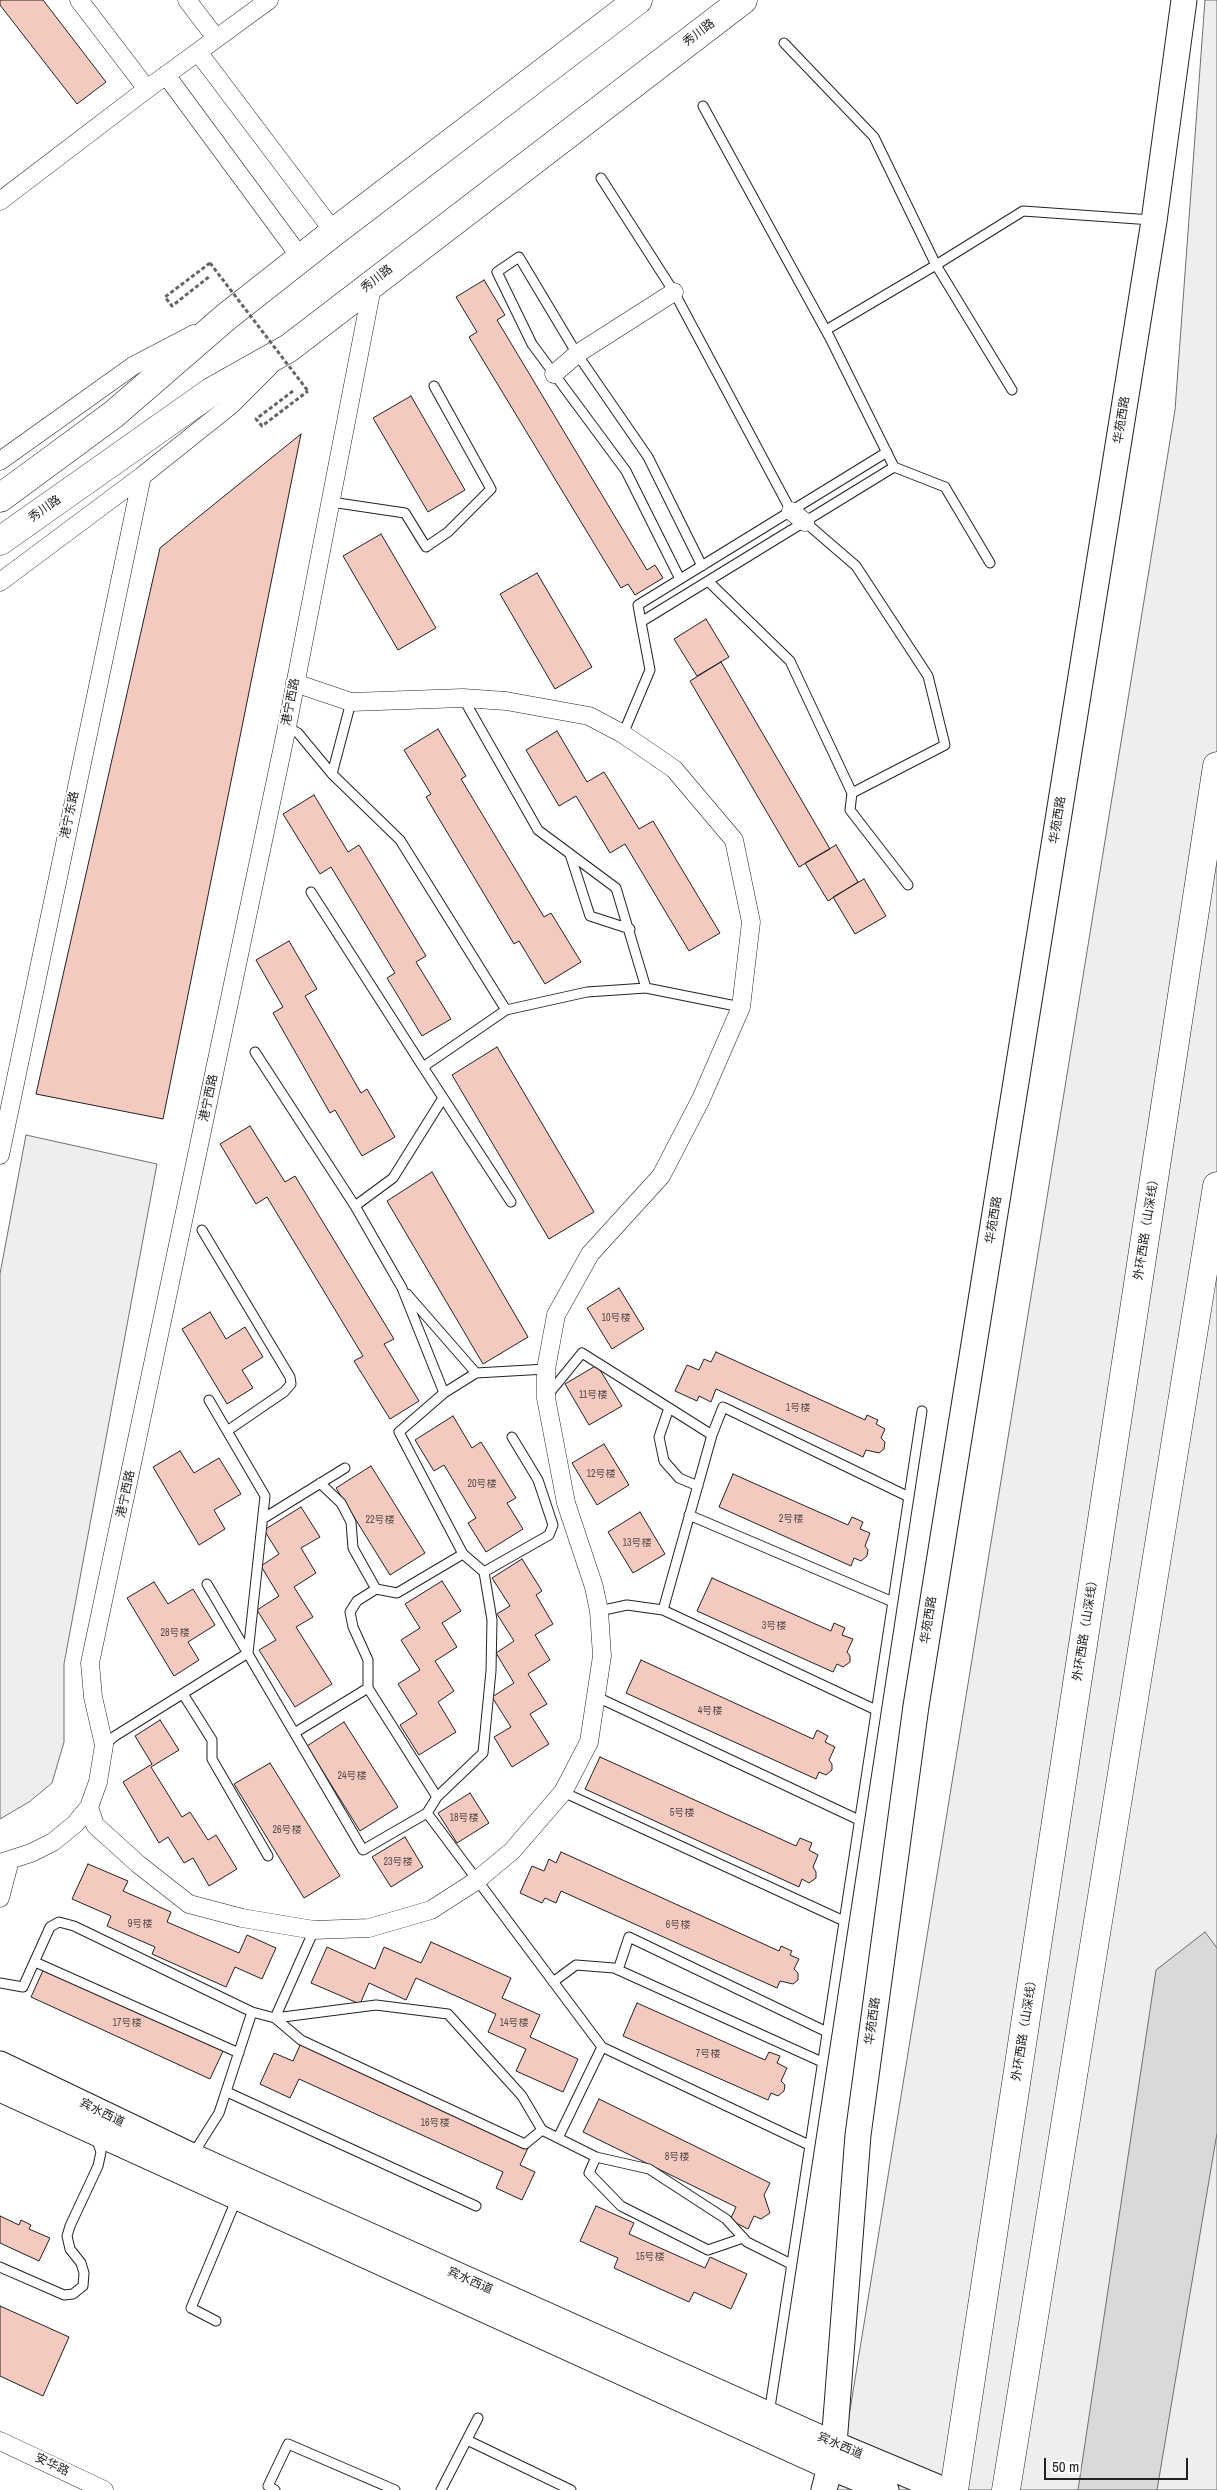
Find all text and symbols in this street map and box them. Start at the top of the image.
street label: 秀川路 [680,16,718,50]
street label: 秀川路 [358,262,396,296]
street label: 华苑西路 [1111,395,1133,445]
street label: 秀川路 [26,493,64,525]
street label: 港宁西路 [279,677,303,727]
street label: 港宁东路 [58,790,82,840]
street label: 华苑西路 [1047,795,1069,845]
street label: 港宁西路 [197,1073,221,1123]
street label: 外环西路（山深线） [1131,1173,1163,1281]
street label: 华苑西路 [983,1195,1005,1245]
house number: 10号楼 [601,1312,631,1324]
house number: 11号楼 [579,1389,607,1401]
house number: 1号楼 [786,1402,810,1414]
house number: 12号楼 [586,1468,616,1480]
street label: 港宁西路 [114,1469,138,1519]
house number: 20号楼 [467,1478,497,1490]
house number: 2号楼 [779,1513,803,1525]
house number: 22号楼 [365,1514,395,1526]
house number: 13号楼 [622,1537,652,1549]
street label: 外环西路（山深线） [1070,1574,1102,1682]
street label: 华苑西路 [918,1595,940,1645]
house number: 3号楼 [762,1620,786,1632]
house number: 28号楼 [160,1627,190,1639]
house number: 4号楼 [698,1705,722,1717]
house number: 24号楼 [337,1770,367,1782]
house number: 5号楼 [670,1807,694,1819]
house number: 18号楼 [449,1812,479,1824]
house number: 26号楼 [272,1824,302,1836]
house number: 23号楼 [383,1856,413,1868]
house number: 9号楼 [128,1918,152,1930]
house number: 6号楼 [666,1919,690,1931]
street label: 外环西路（山深线） [1009,1974,1041,2082]
street label: 华苑西路 [863,1996,883,2046]
house number: 17号楼 [112,2017,142,2029]
house number: 14号楼 [499,2017,529,2029]
house number: 7号楼 [696,2048,720,2060]
street label: 宾水西道 [77,2096,127,2130]
house number: 16号楼 [420,2117,450,2129]
house number: 8号楼 [665,2151,689,2163]
house number: 15号楼 [635,2251,665,2263]
street label: 宾水西道 [445,2265,495,2297]
street label: 宾水西道 [815,2430,865,2462]
scale bar [1047,2448,1191,2480]
street label: 安华路 [33,2451,71,2479]
text: 50 m [1052,2456,1079,2477]

